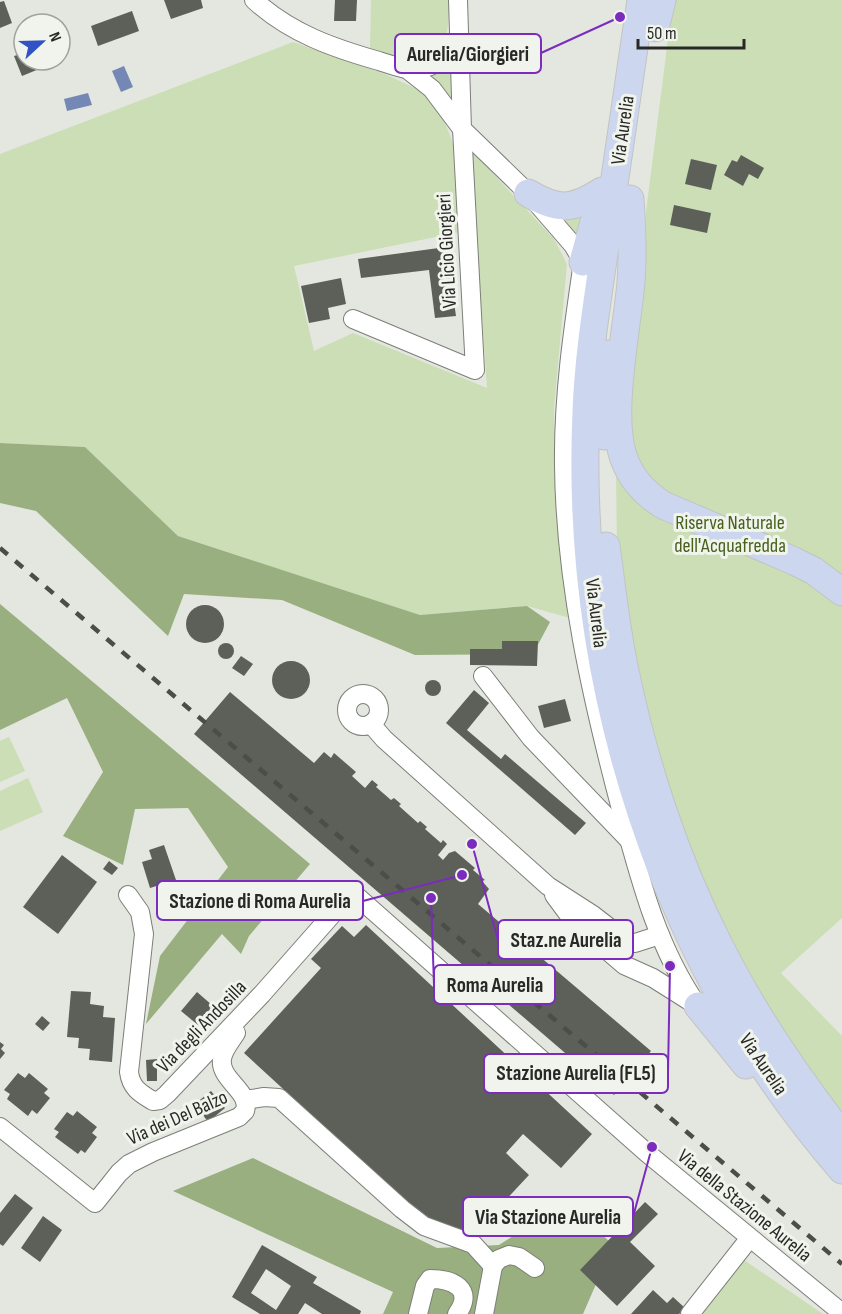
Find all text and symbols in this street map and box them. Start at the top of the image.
north arrow [12,12,72,72]
scale bar [638,12,744,50]
text: 50 m [647,23,677,44]
text: N [44,29,65,44]
callout: Aurelia/Giorgieri [395,34,541,73]
text: Aurelia/Giorgieri [406,42,529,67]
street label: Via Aurelia [606,94,640,166]
street label: Via Licio Giorgieri [432,193,462,309]
park label: Riserva Naturale dell'Acquafredda [674,511,786,558]
street label: Via Aurelia [580,577,612,649]
callout: Stazione di Roma Aurelia [157,881,363,920]
text: Stazione di Roma Aurelia [169,889,351,914]
callout: Staz.ne Aurelia [498,920,633,959]
text: Staz.ne Aurelia [510,928,622,953]
callout: Roma Aurelia [434,965,555,1004]
text: Roma Aurelia [447,973,543,998]
street label: Via degli Andosilla [152,975,252,1078]
street label: Via Aurelia [734,1029,793,1100]
callout: Stazione Aurelia (FL5) [484,1054,668,1093]
text: Stazione Aurelia (FL5) [496,1061,656,1086]
street label: Via dei Del Balzo [124,1085,231,1151]
street label: Via della Stazione Aurelia [673,1144,816,1267]
callout: Via Stazione Aurelia [463,1197,633,1236]
text: Via Stazione Aurelia [475,1205,621,1230]

